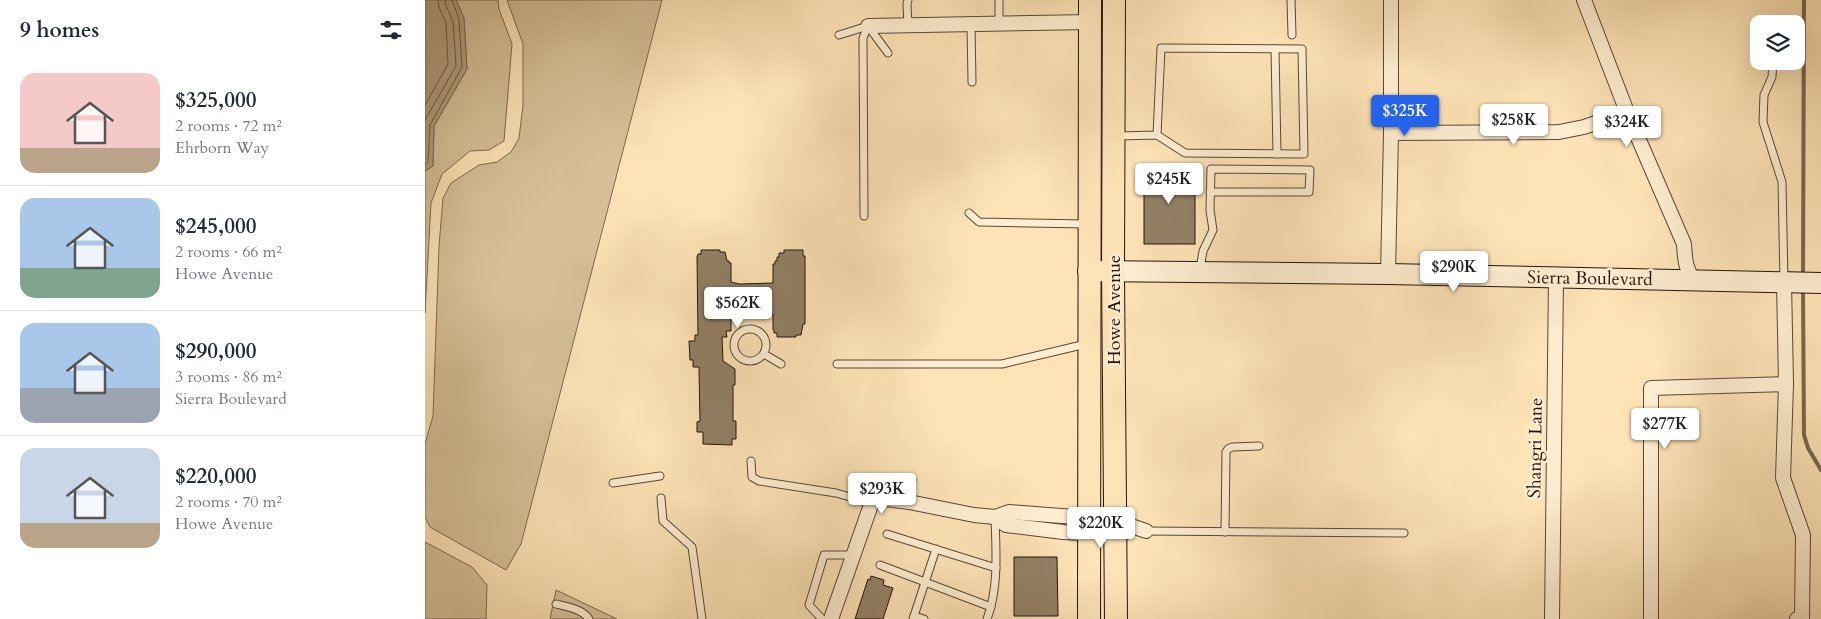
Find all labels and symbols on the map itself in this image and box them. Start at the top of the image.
pin: $325K [1370,94,1440,137]
pin: $258K [1479,104,1549,146]
pin: $324K [1592,106,1662,148]
pin: $245K [1134,162,1204,205]
pin: $290K [1419,250,1489,293]
street label: Howe Avenue [1102,255,1127,365]
street label: Sierra Boulevard [1527,265,1653,292]
pin: $562K [703,286,773,329]
street label: Shangri Lane [1522,398,1549,498]
pin: $277K [1630,408,1700,450]
pin: $293K [847,472,917,515]
pin: $220K [1066,506,1136,549]

